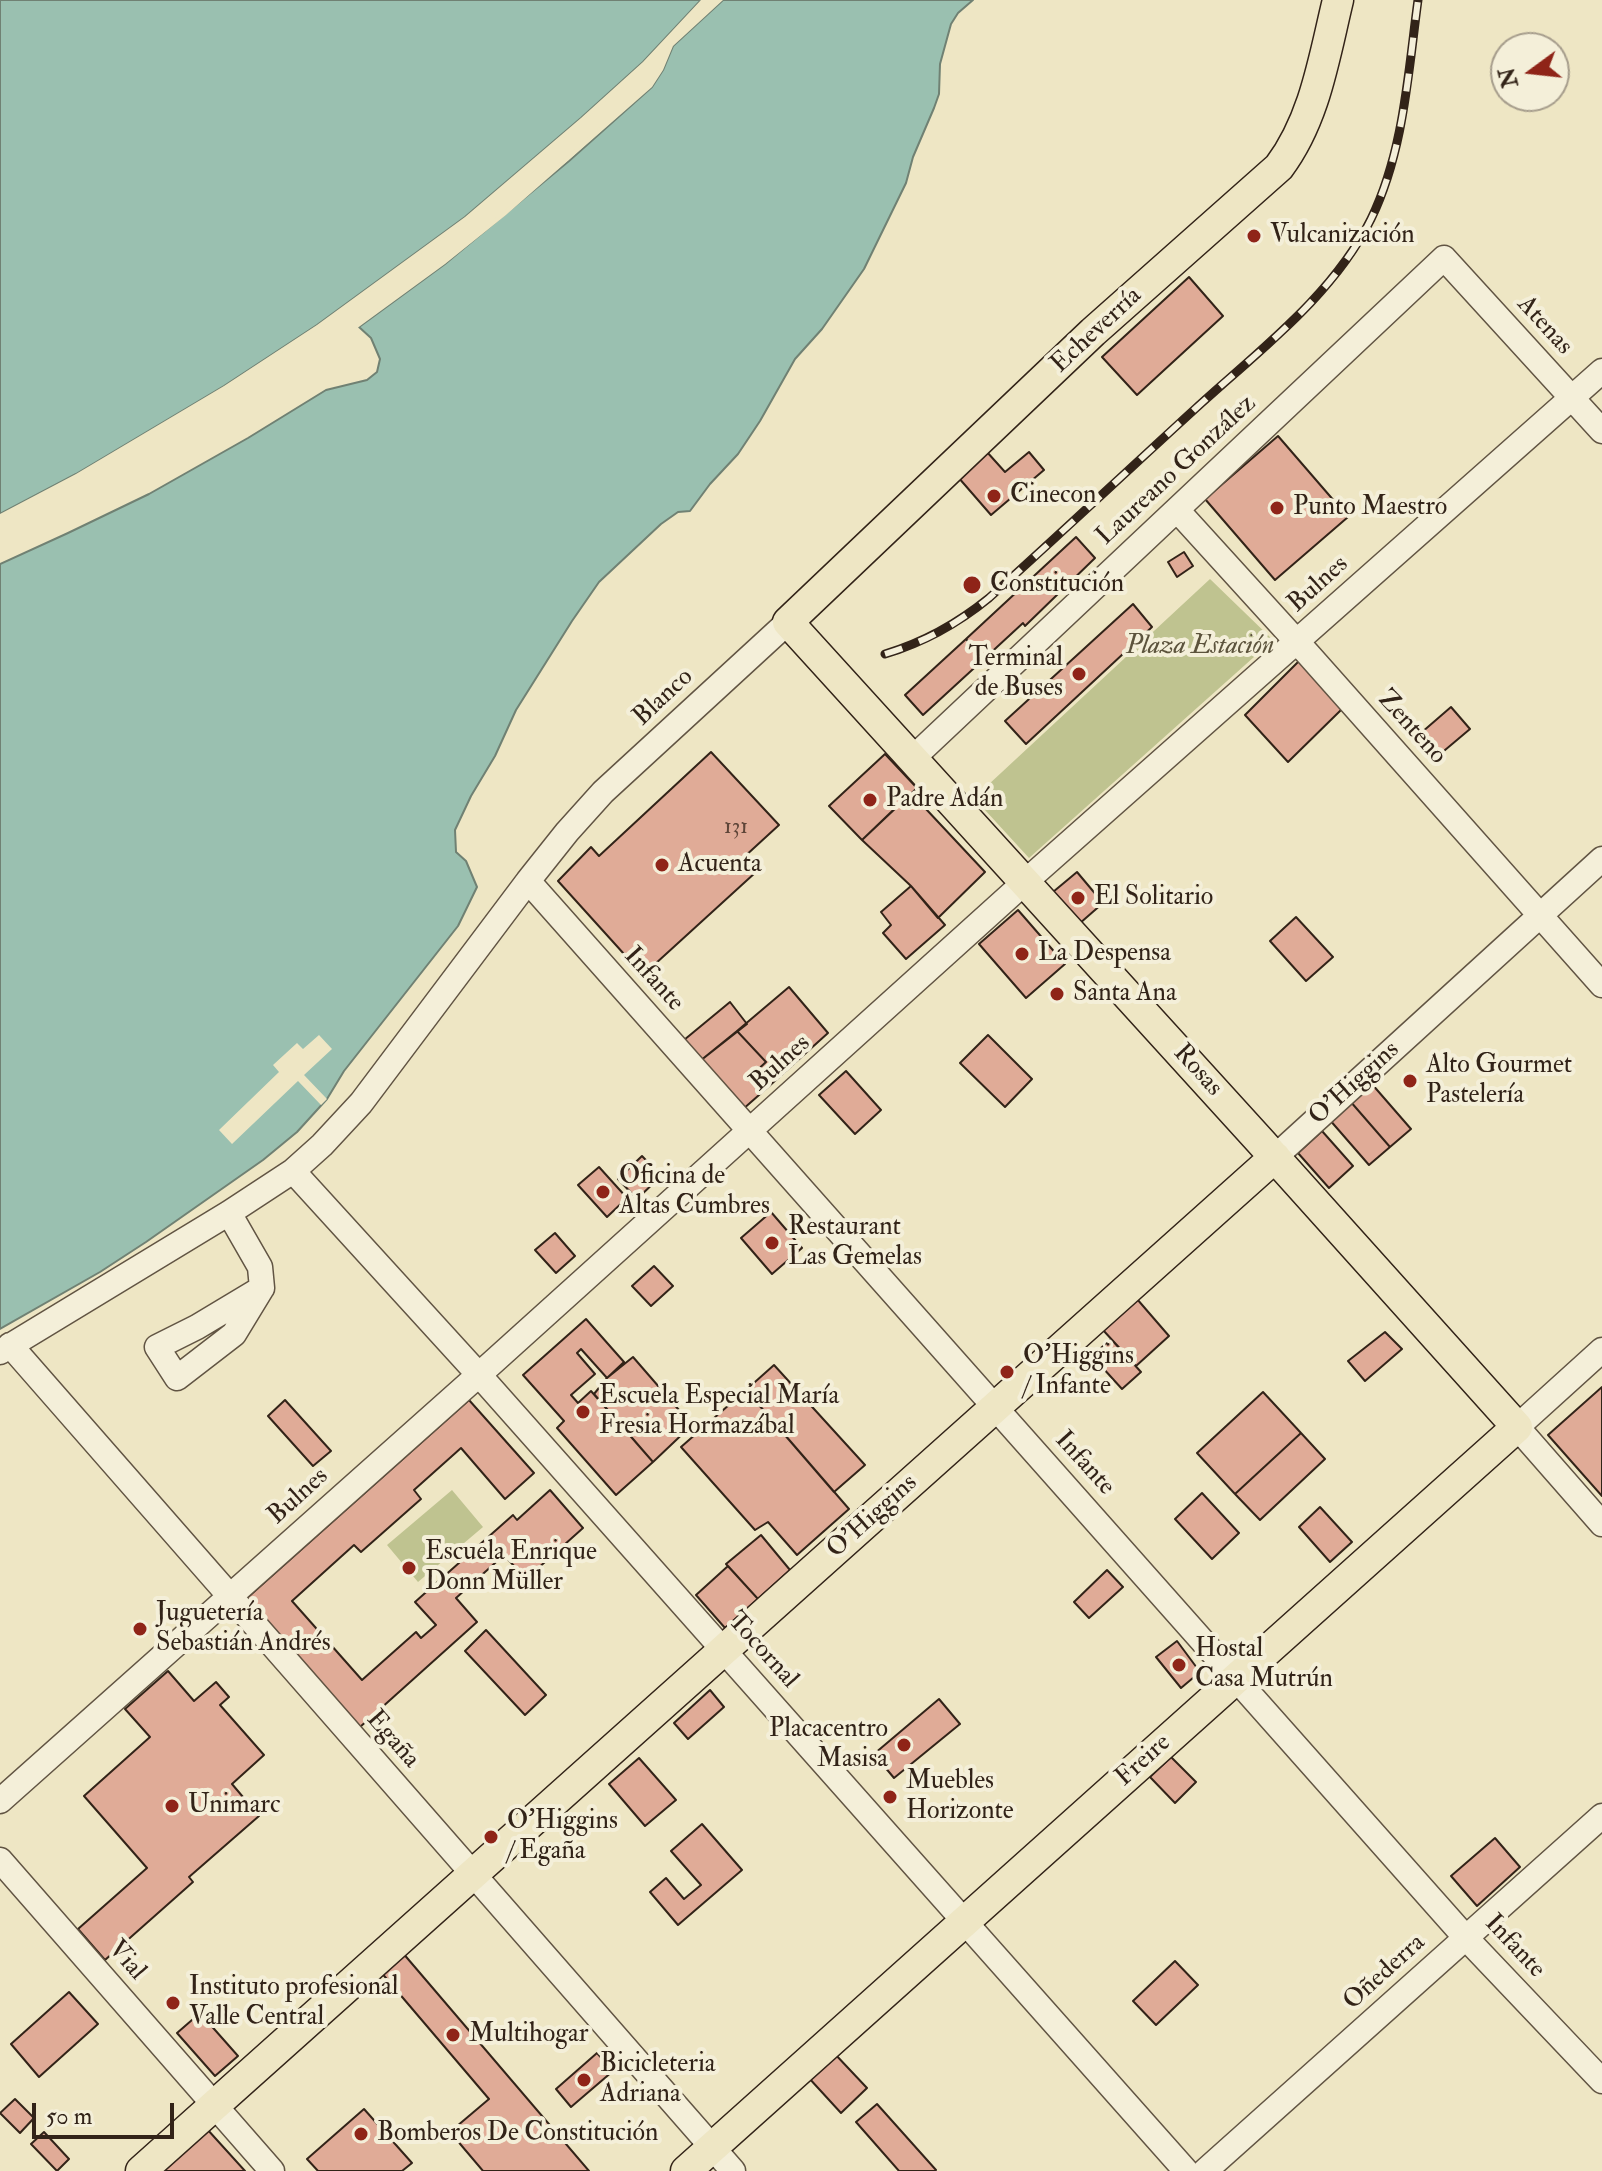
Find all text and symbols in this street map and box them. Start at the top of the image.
north arrow [1490,32,1570,112]
text: N [1493,65,1525,91]
place label: Vulcanización [1270,220,1415,252]
marker: Vulcanización [1245,227,1263,245]
street label: Echeverría [1045,281,1149,381]
street label: Atenas [1509,290,1579,362]
street label: Laureano González [1091,389,1263,553]
place label: Cinecon [1010,480,1096,512]
marker: Cinecon [985,487,1003,505]
place label: Punto Maestro [1293,492,1447,524]
marker: Punto Maestro [1268,499,1286,517]
street label: Bulnes [1282,550,1356,620]
place label: Constitución [990,569,1124,601]
marker: Constitución [961,574,983,596]
park label: Plaza Estación [1126,631,1274,663]
place label: Terminal de Buses [969,643,1063,704]
street label: Blanco [628,663,700,733]
marker: Terminal de Buses [1070,665,1088,683]
street label: Zenteno [1370,685,1452,771]
place label: Padre Adán [886,784,1003,816]
marker: Padre Adán [861,791,879,809]
house number: 131 [724,815,748,841]
place label: Acuenta [678,849,762,881]
marker: Acuenta [653,856,671,874]
place label: El Solitario [1094,882,1213,914]
marker: El Solitario [1069,889,1087,907]
place label: La Despensa [1038,938,1171,970]
street label: Infante [616,941,690,1019]
marker: La Despensa [1013,945,1031,963]
place label: Santa Ana [1073,978,1177,1010]
marker: Santa Ana [1048,985,1066,1003]
street label: Bulnes [744,1029,818,1099]
street label: O'Higgins [1303,1035,1407,1133]
street label: Rosas [1166,1038,1228,1104]
place label: Alto Gourmet Pastelería [1426,1050,1572,1112]
marker: Alto Gourmet Pastelería [1401,1072,1419,1090]
place label: Oficina de Altas Cumbres [619,1161,770,1222]
marker: Oficina de Altas Cumbres [594,1183,612,1201]
place label: Restaurant Las Gemelas [788,1212,922,1274]
marker: Restaurant Las Gemelas [763,1234,781,1252]
place label: O'Higgins / Infante [1023,1341,1134,1402]
marker: O'Higgins / Infante [998,1363,1016,1381]
place label: Escuela Especial María Fresia Hormazábal [599,1381,839,1442]
marker: Escuela Especial María Fresia Hormazábal [574,1403,592,1421]
street label: Infante [1047,1425,1121,1503]
street label: Bulnes [262,1462,336,1532]
street label: O'Higgins [821,1468,925,1566]
place label: Escuela Enrique Donn Müller [425,1537,597,1598]
marker: Escuela Enrique Donn Müller [400,1559,418,1577]
place label: Juguetería Sebastián Andrés [156,1598,331,1660]
street label: Tocornal [720,1606,804,1696]
marker: Juguetería Sebastián Andrés [131,1620,149,1638]
place label: Hostal Casa Mutrún [1195,1634,1333,1696]
marker: Hostal Casa Mutrún [1170,1656,1188,1674]
street label: Egaña [358,1705,426,1775]
place label: Placacentro Masisa [769,1714,888,1776]
street label: Freire [1110,1728,1178,1794]
marker: Placacentro Masisa [895,1736,913,1754]
place label: Muebles Horizonte [906,1766,1014,1828]
marker: Muebles Horizonte [881,1788,899,1806]
place label: Unimarc [188,1790,280,1822]
marker: Unimarc [163,1797,181,1815]
place label: O'Higgins / Egaña [507,1806,618,1868]
marker: O'Higgins / Egaña [482,1828,500,1846]
street label: Infante [1477,1909,1551,1985]
street label: Oñederra [1338,1928,1432,2018]
street label: Vial [100,1935,152,1987]
place label: Instituto profesional Valle Central [189,1972,398,2034]
marker: Instituto profesional Valle Central [164,1994,182,2012]
place label: Multihogar [469,2019,588,2051]
marker: Multihogar [444,2026,462,2044]
place label: Bicicleteria Adriana [600,2049,715,2110]
marker: Bicicleteria Adriana [575,2071,593,2089]
scale bar [36,2087,178,2137]
text: 50 m [46,2101,92,2132]
place label: Bomberos De Constitución [377,2118,658,2150]
marker: Bomberos De Constitución [352,2125,370,2143]

